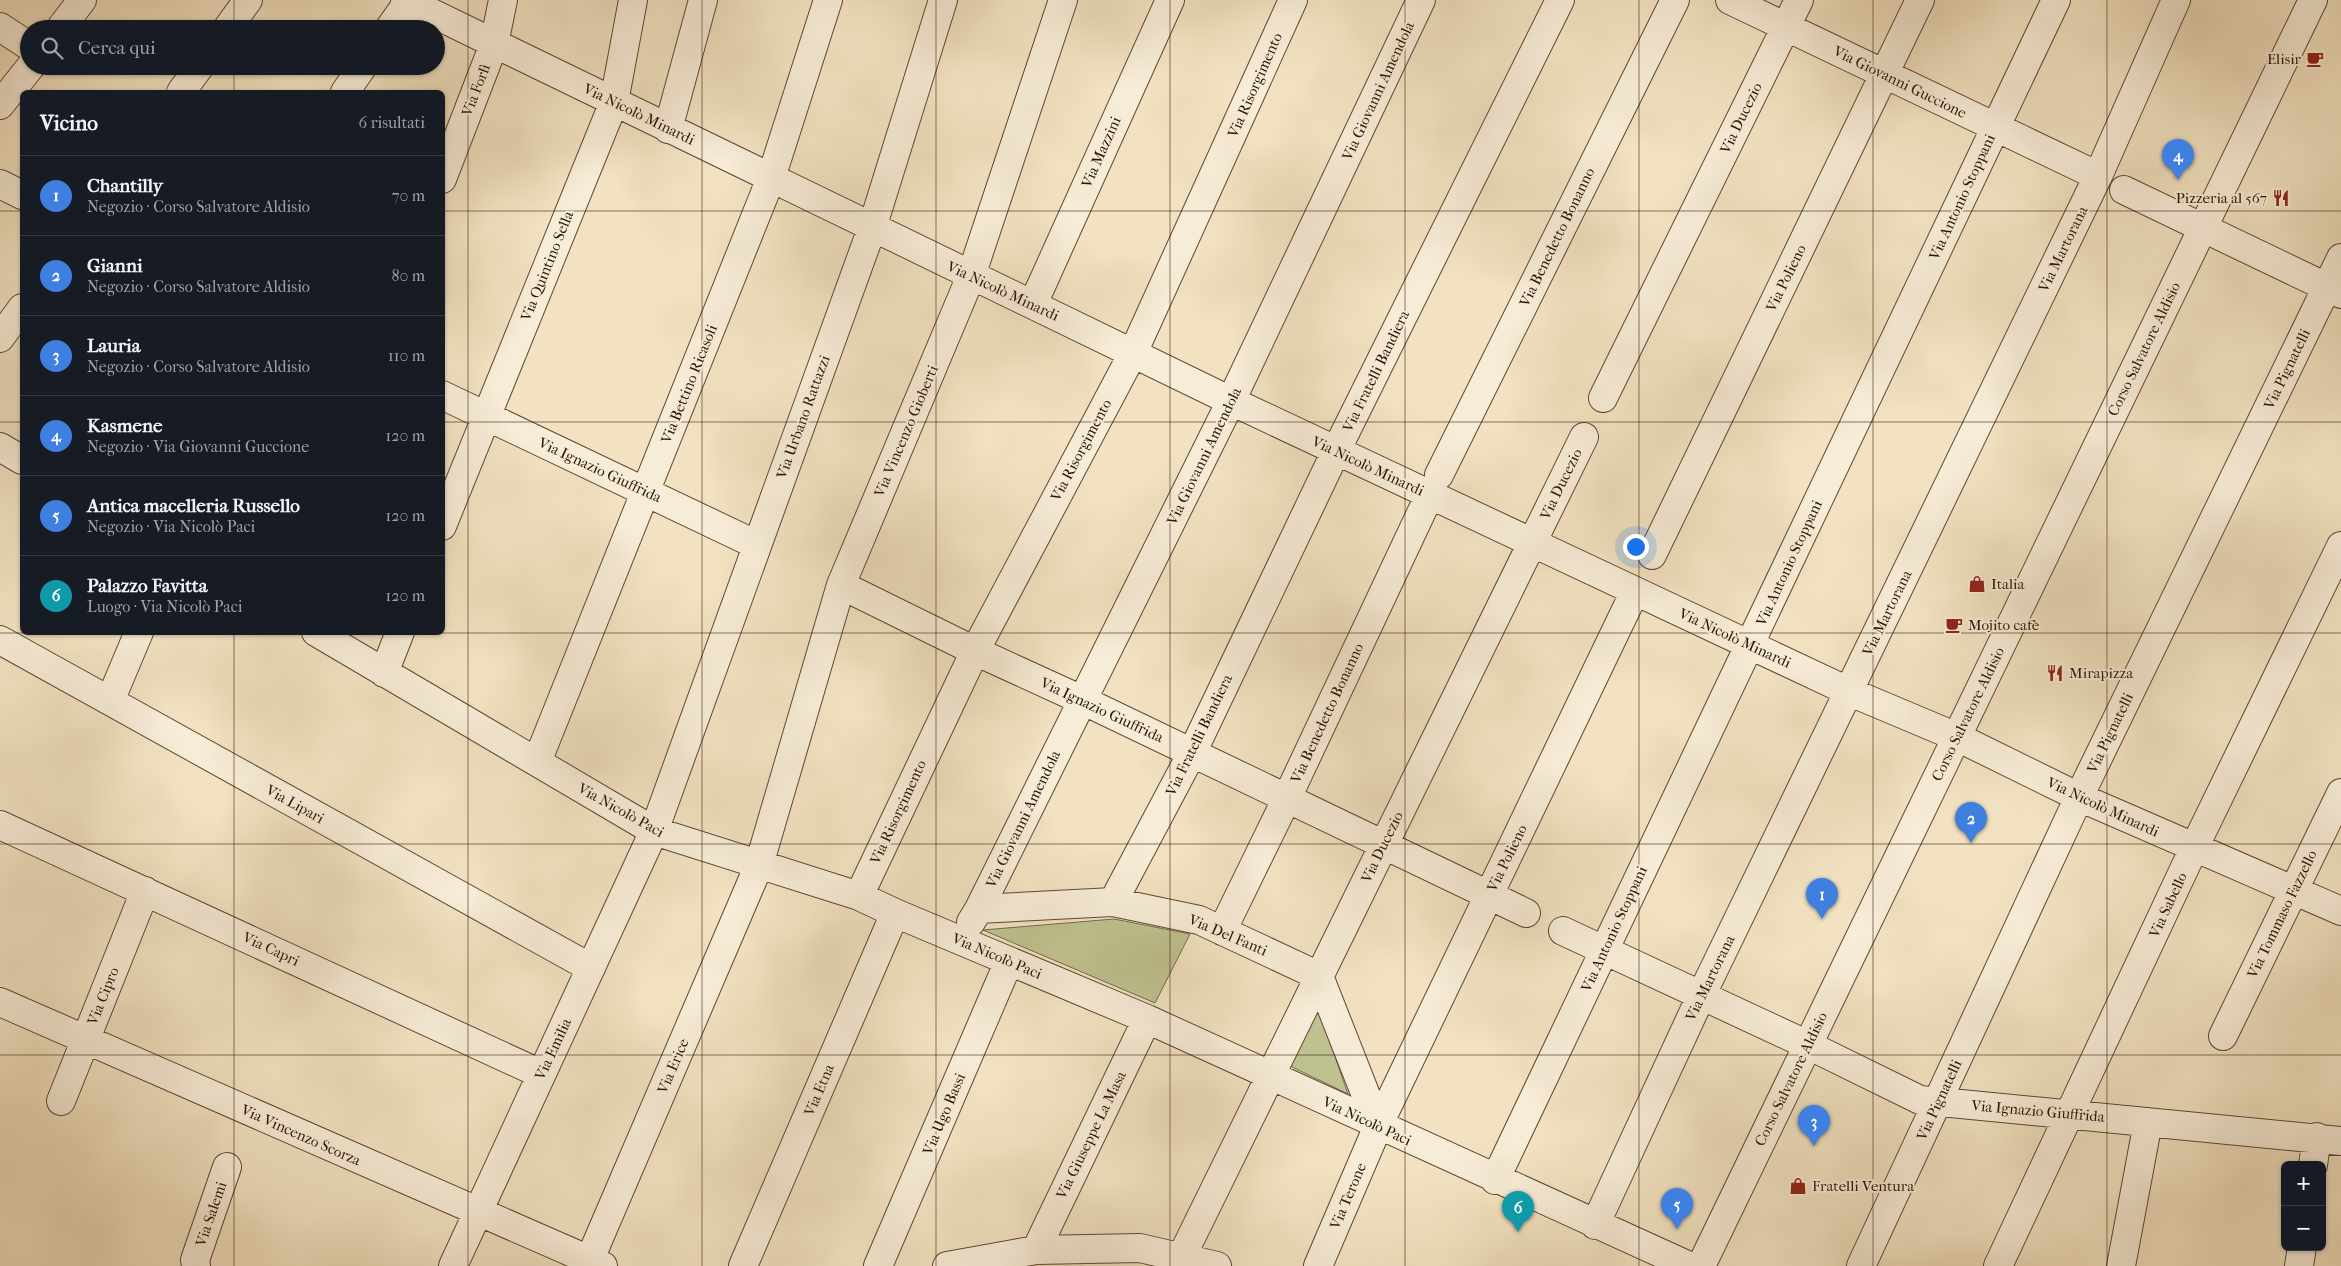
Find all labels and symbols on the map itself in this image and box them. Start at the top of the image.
street label: Via Giovanni Amendola [1338,18,1418,164]
street label: Via Risorgimento [1223,29,1286,141]
street label: Via Giovanni Guccione [1830,41,1970,122]
cafe icon: Elisir [2305,49,2325,69]
place label: Elisir [2267,50,2302,68]
street label: Via Forlì [457,61,494,120]
street label: Via Nicolò Minardi [580,79,698,149]
street label: Via Ducezio [1716,79,1766,157]
street label: Via Mazzini [1077,113,1125,191]
street label: Via Antonio Stoppani [1925,131,1999,264]
pin: 4 [2162,139,2194,180]
street label: Via Benedetto Bonanno [1515,164,1599,310]
restaurant icon: Pizzeria al 567 [2271,188,2291,208]
place label: Pizzeria al 567 [2176,189,2267,207]
street label: Via Martorana [2034,202,2092,296]
street label: Via Quintino Sella [516,207,578,325]
street label: Via Polieno [1762,241,1810,315]
street label: Via Nicolò Minardi [943,257,1062,325]
street label: Corso Salvatore Aldisio [2104,279,2184,419]
street label: Via Fratelli Bandiera [1338,306,1414,436]
street label: Via Bettino Ricasoli [657,321,721,447]
street label: Via Pignatelli [2259,325,2314,413]
street label: Via Urbano Rattazzi [772,352,834,482]
street label: Via Vincenzo Gioberti [870,362,942,500]
street label: Via Giovanni Amendola [1162,383,1246,529]
street label: Via Risorgimento [1046,396,1116,505]
street label: Via Nicolò Minardi [1308,432,1427,500]
street label: Via Ignazio Giuffrida [535,433,665,507]
street label: Via Ducezio [1536,445,1586,523]
street label: Via Antonio Stoppani [1752,497,1826,630]
your location [1623,534,1649,560]
street label: Via Martorana [1858,566,1916,660]
shop icon: Italia [1967,574,1987,594]
place label: Italia [1991,575,2026,593]
street label: Via Nicolò Minardi [1675,604,1794,672]
cafe icon: Mojito cafè [1944,615,1964,635]
place label: Mojito cafè [1968,616,2040,634]
street label: Via Benedetto Bonanno [1286,640,1368,787]
street label: Corso Salvatore Aldisio [1928,644,2008,784]
restaurant icon: Mirapizza [2045,663,2065,683]
place label: Mirapizza [2069,664,2134,682]
street label: Via Fratelli Bandiera [1161,670,1237,800]
street label: Via Ignazio Giuffrida [1037,673,1167,747]
street label: Via Pignatelli [2082,689,2137,777]
street label: Via Giovanni Amendola [981,746,1065,892]
street label: Via Risorgimento [866,757,930,868]
street label: Via Nicolò Minardi [2043,773,2162,841]
street label: Via Nicolò Paci [574,778,668,841]
street label: Via Lipari [262,780,328,828]
pin: 2 [1955,802,1987,843]
street label: Via Ducezio [1357,808,1407,886]
street label: Via Polieno [1483,821,1531,895]
street label: Via Tommaso Fazzello [2243,847,2321,982]
street label: Via Antonio Stoppani [1577,863,1651,996]
street label: Via Sabello [2145,869,2191,941]
pin: 1 [1806,878,1838,919]
street label: Via Del Fanti [1185,910,1271,960]
street label: Via Capri [239,928,303,970]
street label: Via Nicolò Paci [949,929,1045,983]
street label: Via Martorana [1681,931,1739,1025]
street label: Via Cipro [83,964,123,1028]
street label: Corso Salvatore Aldisio [1751,1009,1831,1149]
street label: Via Emilia [530,1014,576,1084]
street label: Via Erice [653,1035,693,1097]
street label: Via Pignatelli [1912,1056,1966,1144]
street label: Via Etna [800,1060,838,1120]
street label: Via Giuseppe La Masa [1052,1067,1130,1203]
street label: Via Ugo Bassi [918,1070,969,1158]
street label: Via Nicolò Paci [1319,1092,1415,1150]
street label: Via Ignazio Giuffrida [1970,1096,2106,1126]
street label: Via Vincenzo Scorza [237,1100,365,1170]
pin: 3 [1798,1105,1830,1146]
street label: Via Terone [1326,1160,1370,1233]
shop icon: Fratelli Ventura [1788,1176,1808,1196]
place label: Fratelli Ventura [1812,1177,1915,1195]
street label: Via Salemi [191,1179,231,1250]
pin: 5 [1661,1188,1693,1229]
pin: 6 [1502,1191,1534,1232]

